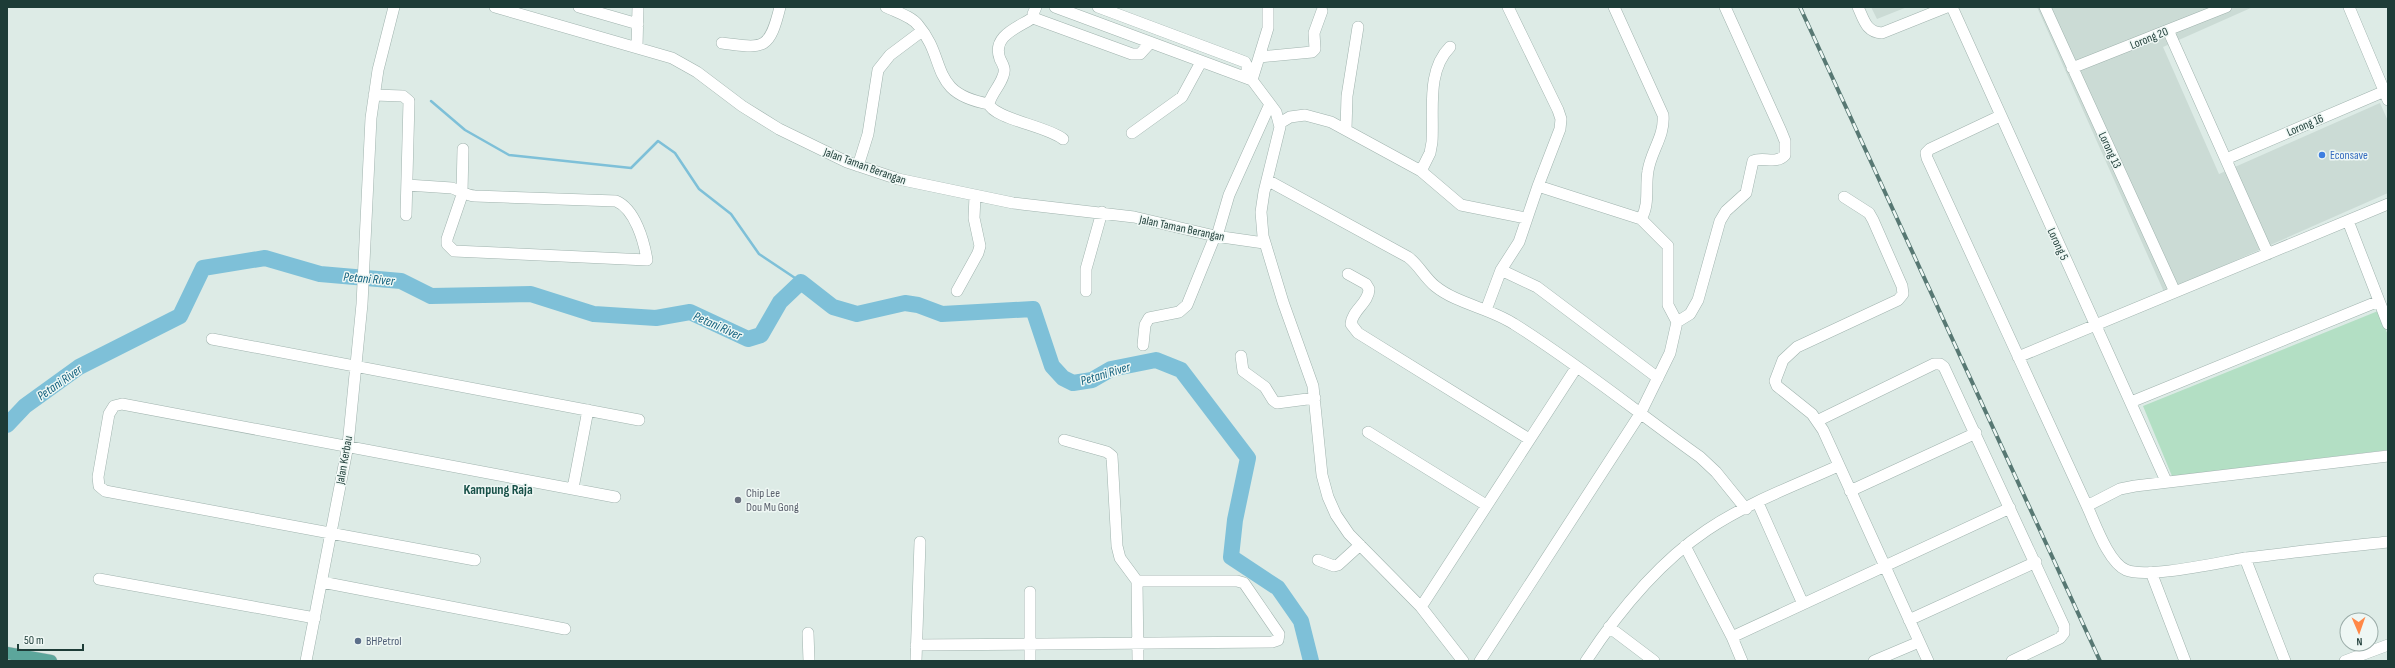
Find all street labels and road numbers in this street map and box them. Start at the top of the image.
street label: Lorong 20 [2128,24,2170,53]
street label: Lorong 16 [2284,111,2326,140]
street label: Lorong 13 [2095,130,2124,171]
street label: Jalan Taman Berangan [821,144,908,188]
street label: Jalan Taman Berangan [1137,212,1226,245]
street label: Lorong 5 [2044,226,2072,263]
street label: Jalan Kerbau [333,435,356,487]

